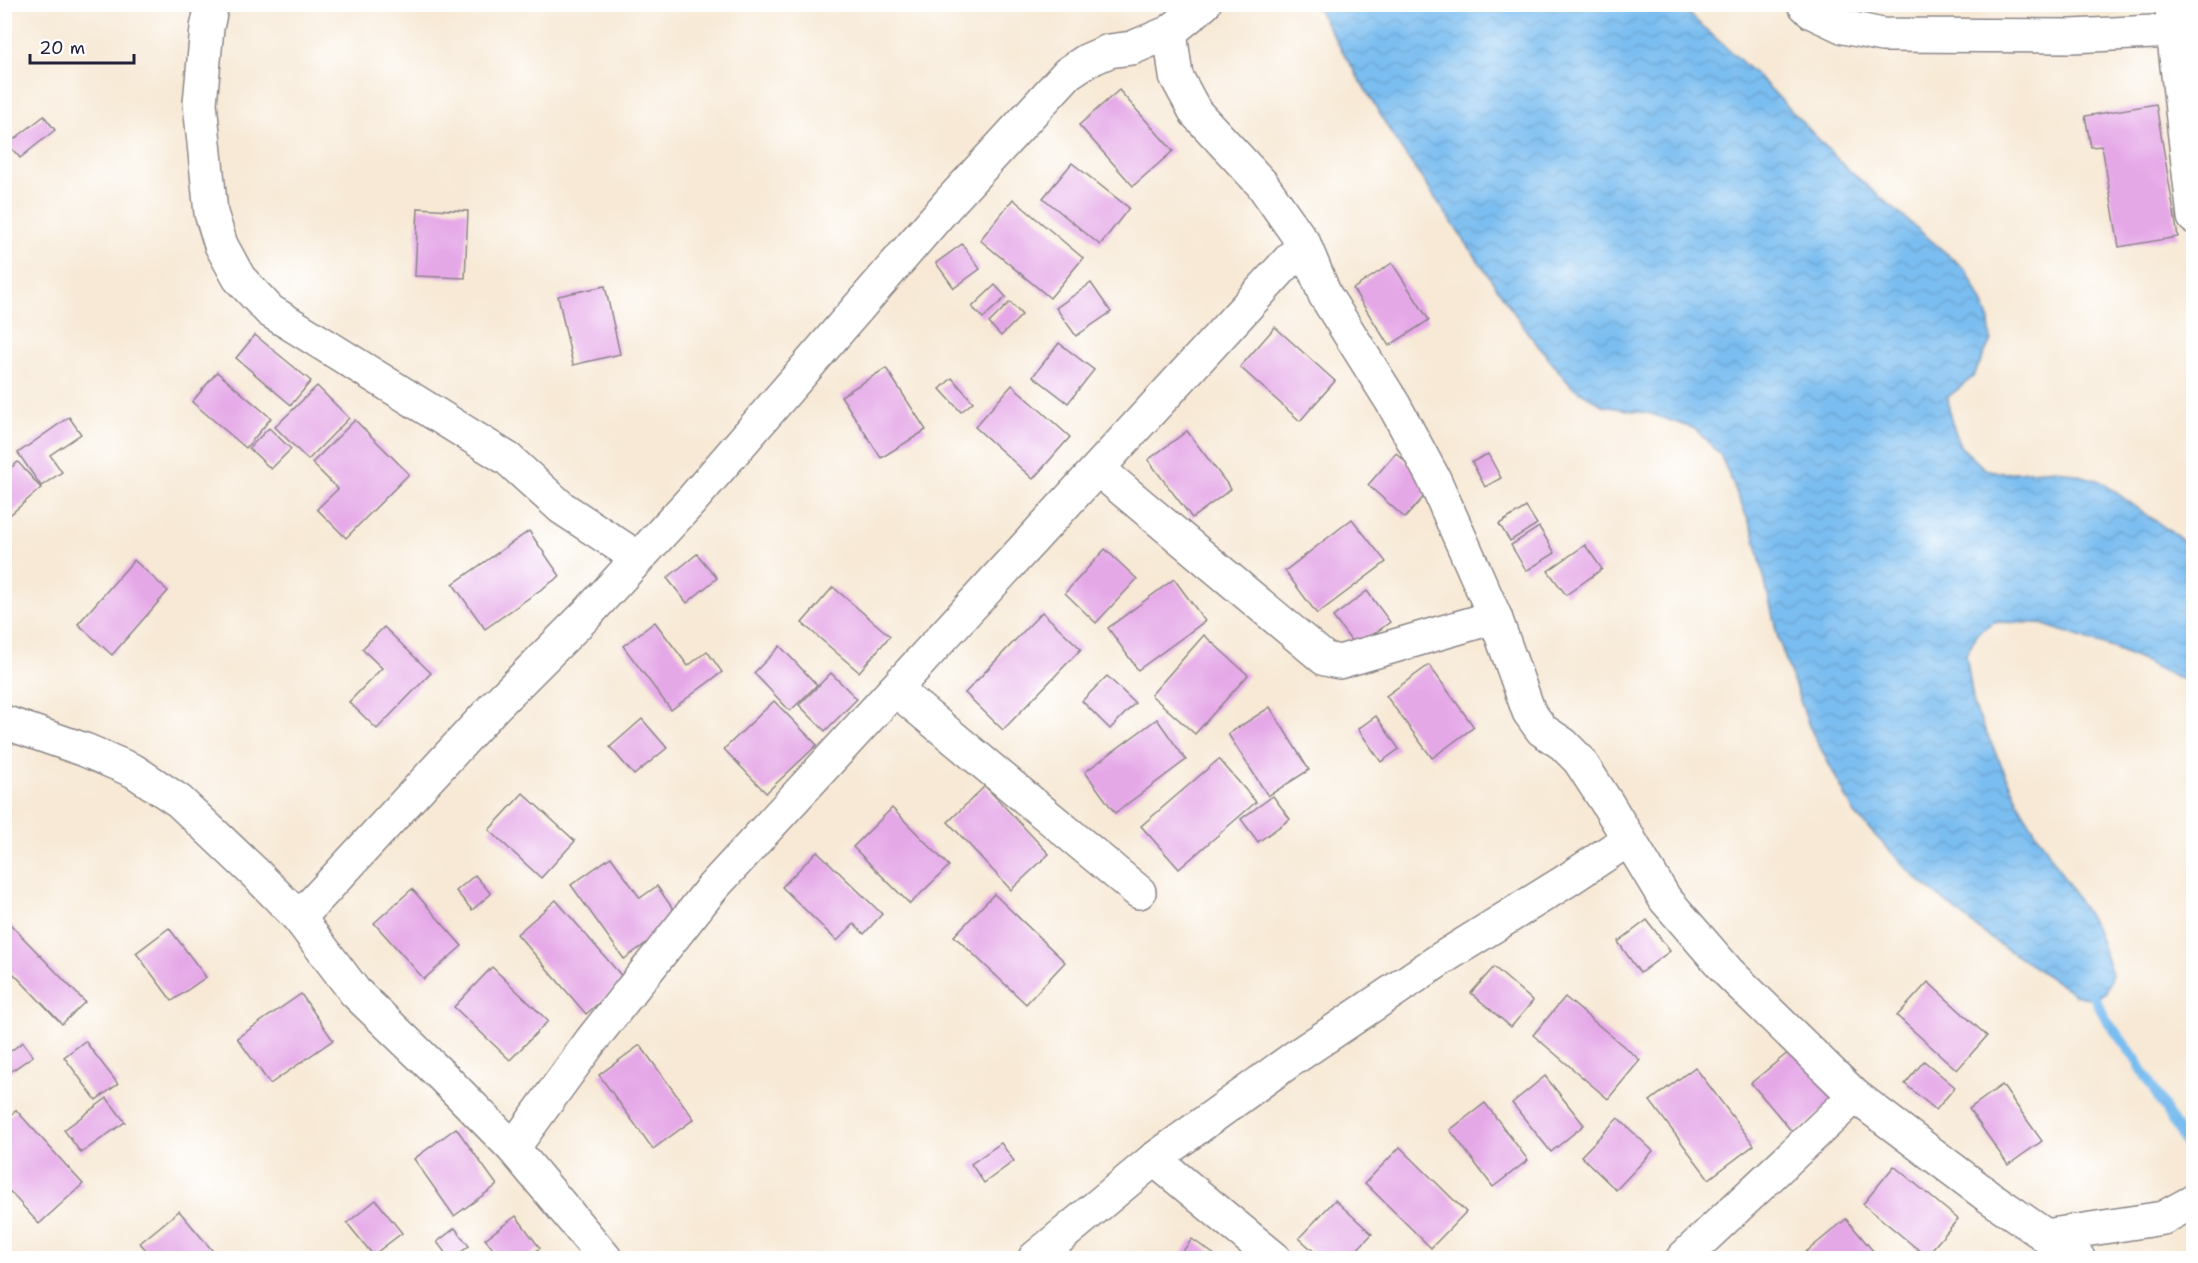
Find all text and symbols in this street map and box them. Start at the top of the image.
scale bar [30,27,134,65]
text: 20 m [39,36,85,60]

